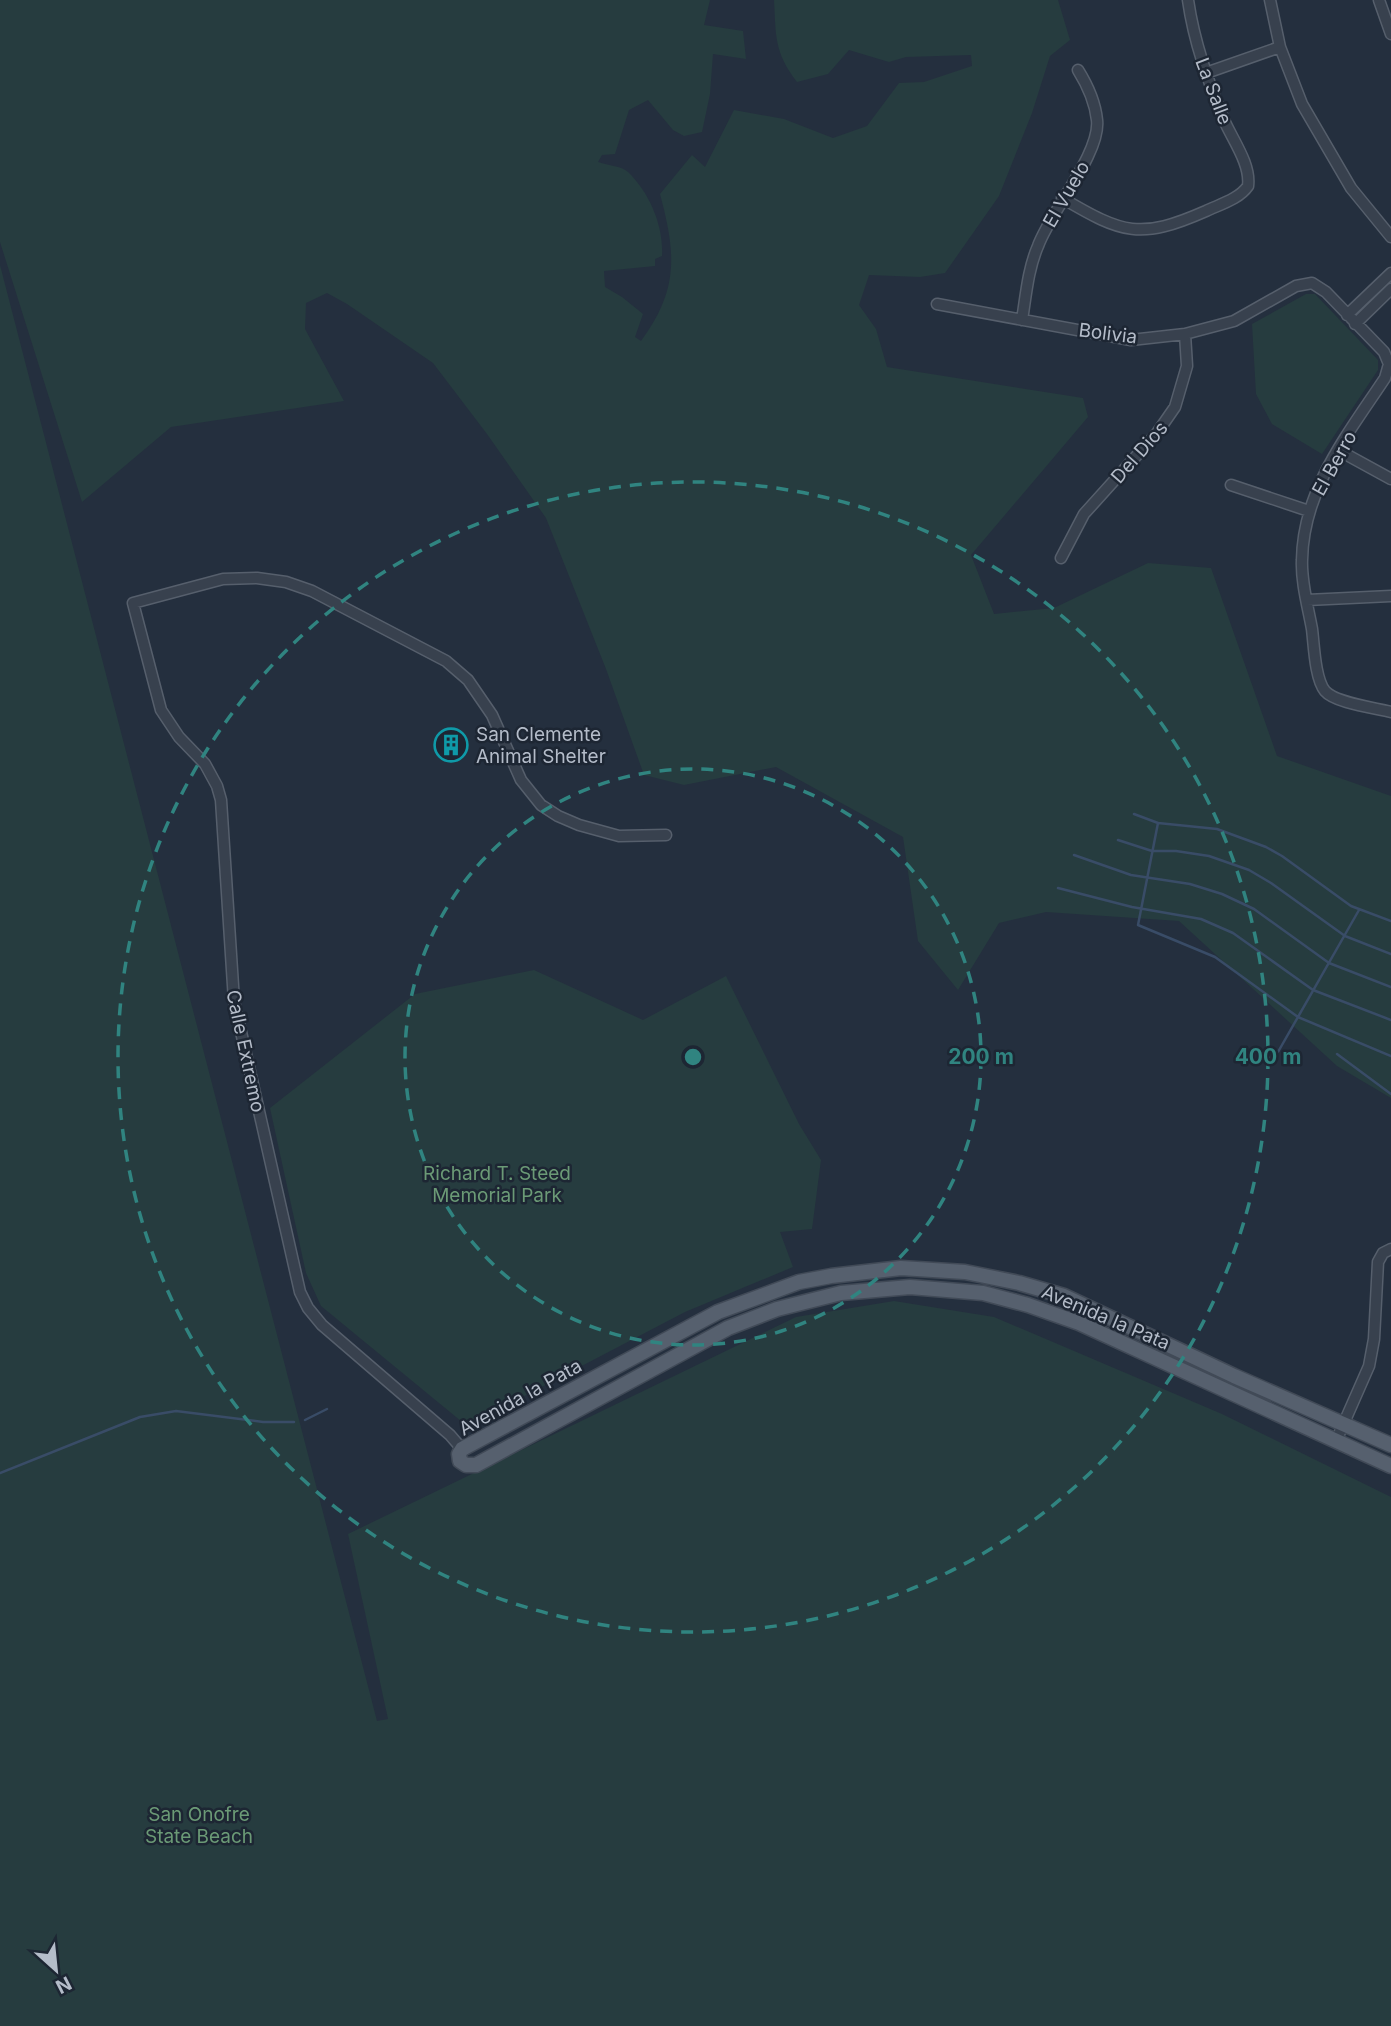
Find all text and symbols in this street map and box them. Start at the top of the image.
street label: La Salle [1190,54,1237,128]
street label: El Vuelo [1038,157,1095,232]
street label: Bolivia [1077,318,1139,349]
street label: Del Dios [1106,417,1172,488]
street label: El Berro [1307,427,1362,500]
place label: San Clemente Animal Shelter [476,723,606,768]
building icon: San Clemente Animal Shelter [432,726,470,764]
street label: Calle Extremo [221,988,270,1114]
text: 200 m [948,1044,1014,1069]
text: 400 m [1235,1044,1301,1069]
centre of rings [681,1045,705,1069]
park label: Richard T. Steed Memorial Park [423,1162,571,1207]
street label: Avenida la Pata [1038,1280,1173,1355]
street label: Avenida la Pata [455,1354,586,1441]
park label: San Onofre State Beach [145,1803,253,1848]
north arrow [21,1935,91,2005]
text: N [52,1971,75,1998]

